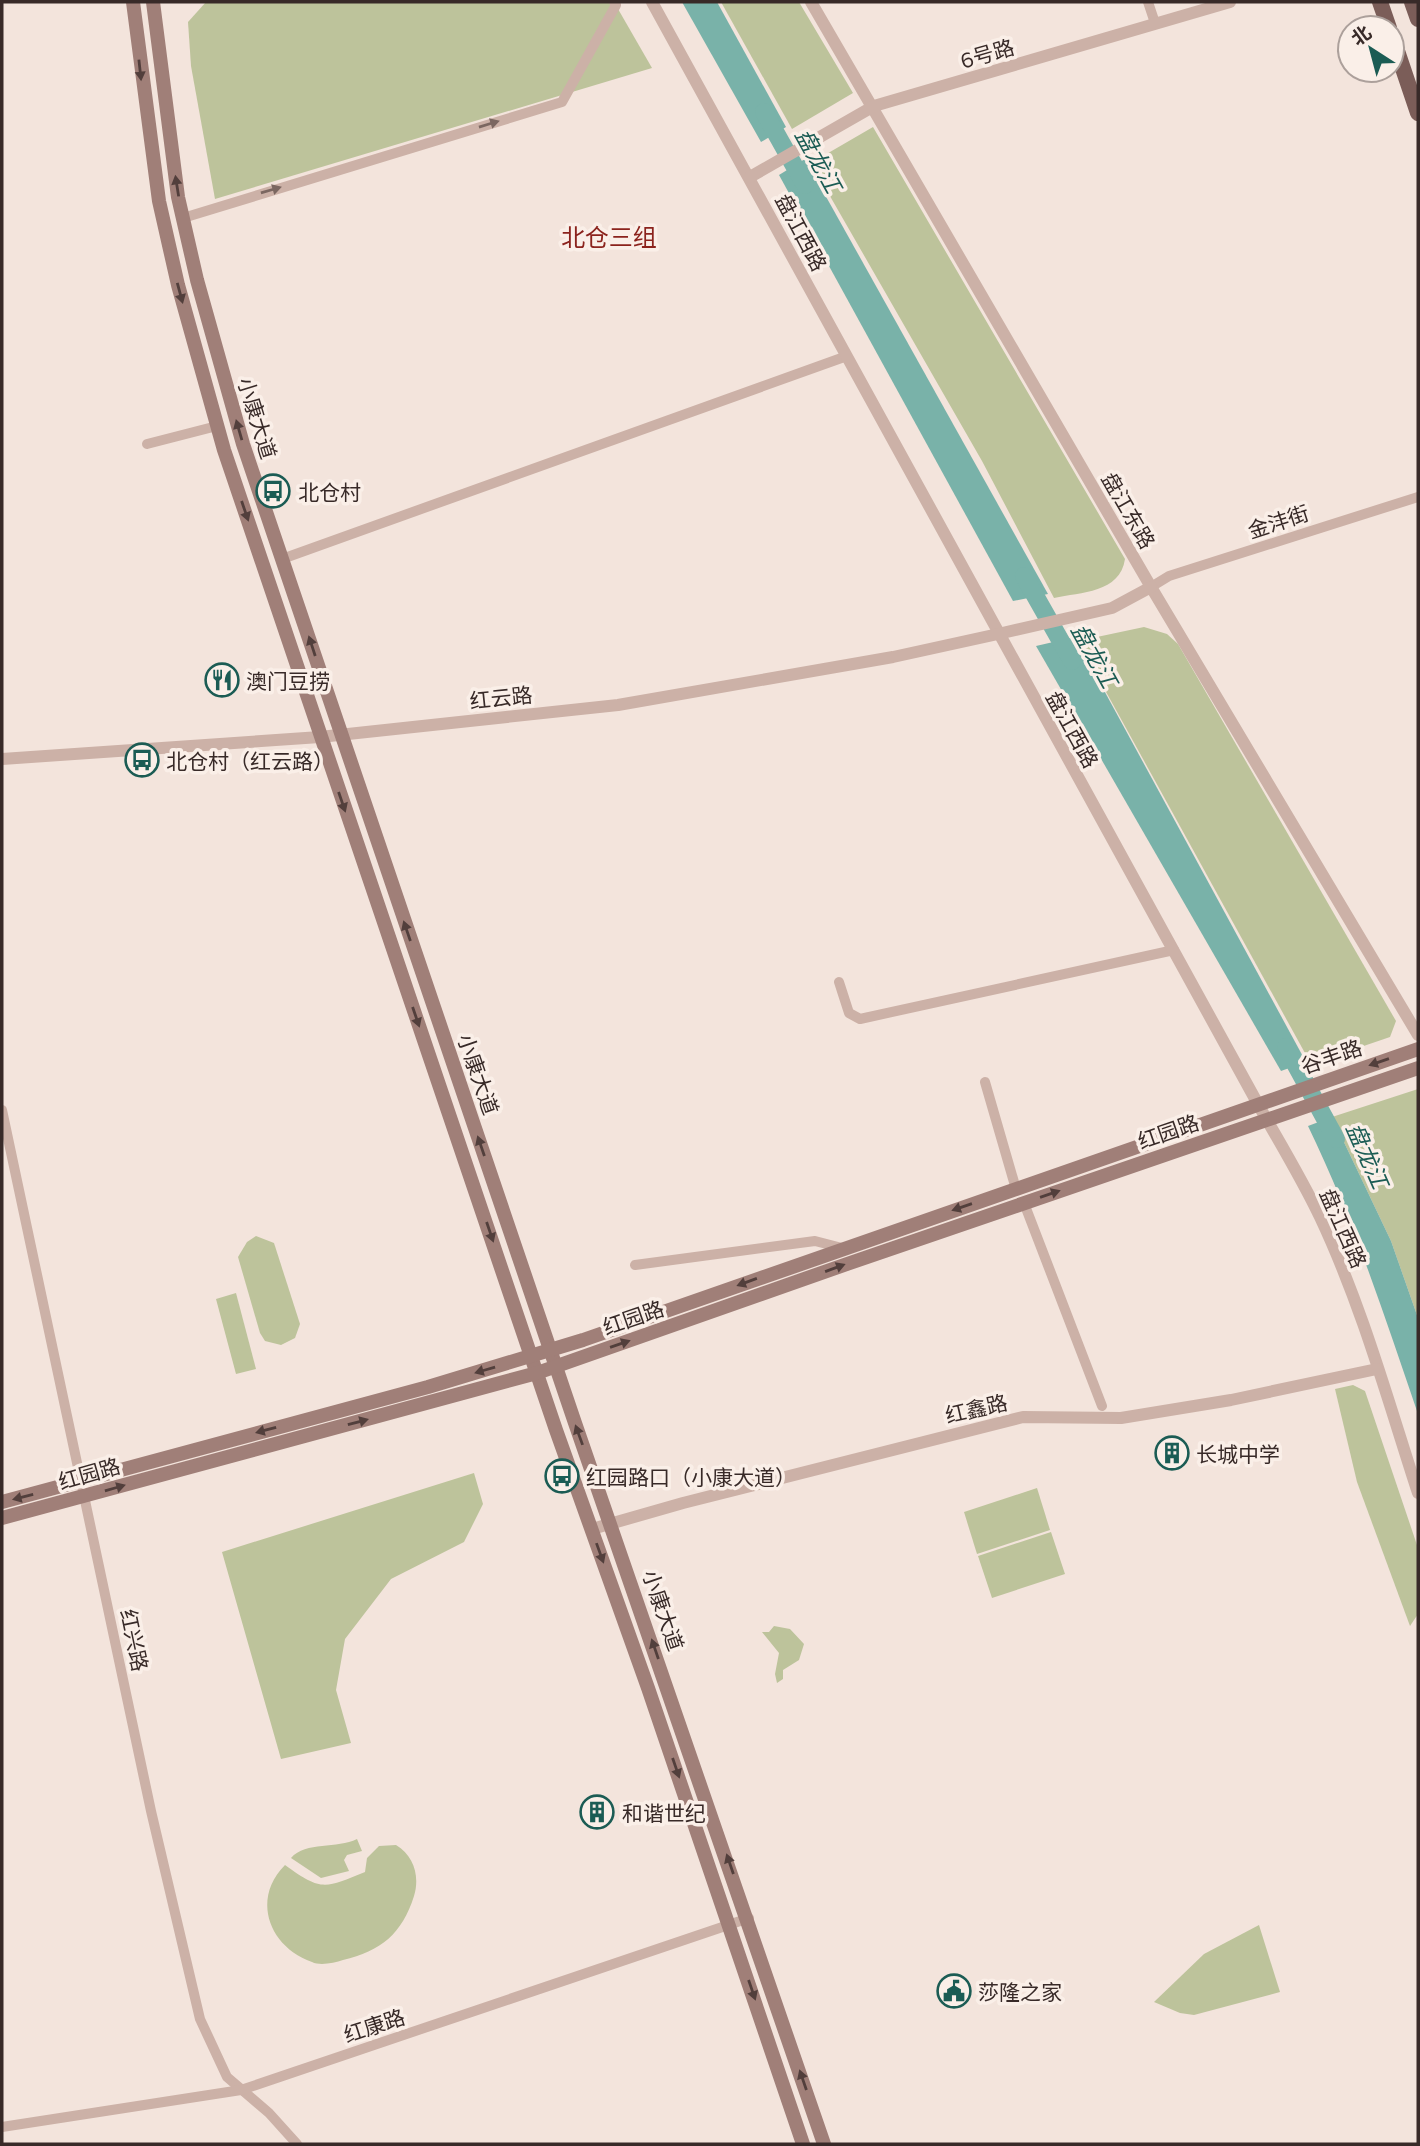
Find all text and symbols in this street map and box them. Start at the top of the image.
north arrow [1336,14,1406,84]
text: 北 [1346,20,1375,50]
street label: 6号路 [957,33,1017,73]
one-way arrow [135,59,146,81]
one-way arrow [479,119,500,129]
water label: 盘龙江 [790,123,849,200]
one-way arrow [171,175,182,197]
one-way arrow [261,184,282,194]
street label: 盘江西路 [771,189,833,275]
district label: 北仓三组 [561,222,657,251]
one-way arrow [175,282,186,304]
street label: 小康大道 [234,374,282,462]
one-way arrow [233,419,244,441]
street label: 盘江东路 [1097,467,1161,553]
bus stop icon: 北仓村 [254,472,292,510]
place label: 北仓村 [298,479,361,504]
street label: 金沣街 [1244,499,1312,543]
one-way arrow [240,501,251,522]
water label: 盘龙江 [1066,618,1125,695]
one-way arrow [306,635,317,656]
restaurant icon: 澳门豆捞 [203,661,241,699]
place label: 澳门豆捞 [246,668,330,693]
street label: 红云路 [468,681,534,713]
street label: 盘江西路 [1042,686,1104,772]
bus stop icon: 北仓村（红云路） [123,741,161,779]
place label: 北仓村（红云路） [166,748,334,773]
one-way arrow [337,791,348,812]
one-way arrow [401,920,412,941]
one-way arrow [411,1007,422,1028]
street label: 小康大道 [454,1030,504,1118]
street label: 谷丰路 [1297,1034,1365,1078]
one-way arrow [1368,1057,1389,1068]
street label: 红园路 [1134,1109,1202,1153]
water label: 盘龙江 [1341,1118,1396,1195]
one-way arrow [475,1135,486,1156]
street label: 盘江西路 [1315,1185,1373,1271]
one-way arrow [1040,1189,1061,1199]
one-way arrow [952,1202,973,1213]
one-way arrow [485,1222,496,1243]
one-way arrow [824,1262,845,1273]
one-way arrow [737,1277,758,1288]
street label: 红园路 [599,1295,667,1339]
one-way arrow [610,1338,631,1349]
one-way arrow [475,1366,496,1376]
street label: 红鑫路 [942,1389,1010,1427]
one-way arrow [348,1416,369,1426]
one-way arrow [573,1424,584,1445]
one-way arrow [255,1425,277,1436]
building icon: 长城中学 [1153,1434,1191,1472]
place label: 长城中学 [1196,1441,1280,1466]
street label: 红园路 [55,1452,123,1494]
bus stop icon: 红园路口（小康大道） [543,1457,581,1495]
place label: 红园路口（小康大道） [586,1464,796,1489]
one-way arrow [105,1482,126,1492]
one-way arrow [12,1492,34,1503]
one-way arrow [595,1543,606,1564]
street label: 小康大道 [639,1566,689,1654]
street label: 红兴路 [116,1607,154,1673]
one-way arrow [649,1638,660,1659]
one-way arrow [671,1758,682,1779]
building icon: 和谐世纪 [578,1793,616,1831]
place label: 和谐世纪 [622,1800,706,1825]
one-way arrow [724,1854,735,1875]
public building icon: 莎隆之家 [935,1972,973,2010]
one-way arrow [747,1979,757,2000]
place label: 莎隆之家 [978,1979,1062,2004]
street label: 红康路 [340,2003,408,2047]
one-way arrow [797,2069,807,2090]

